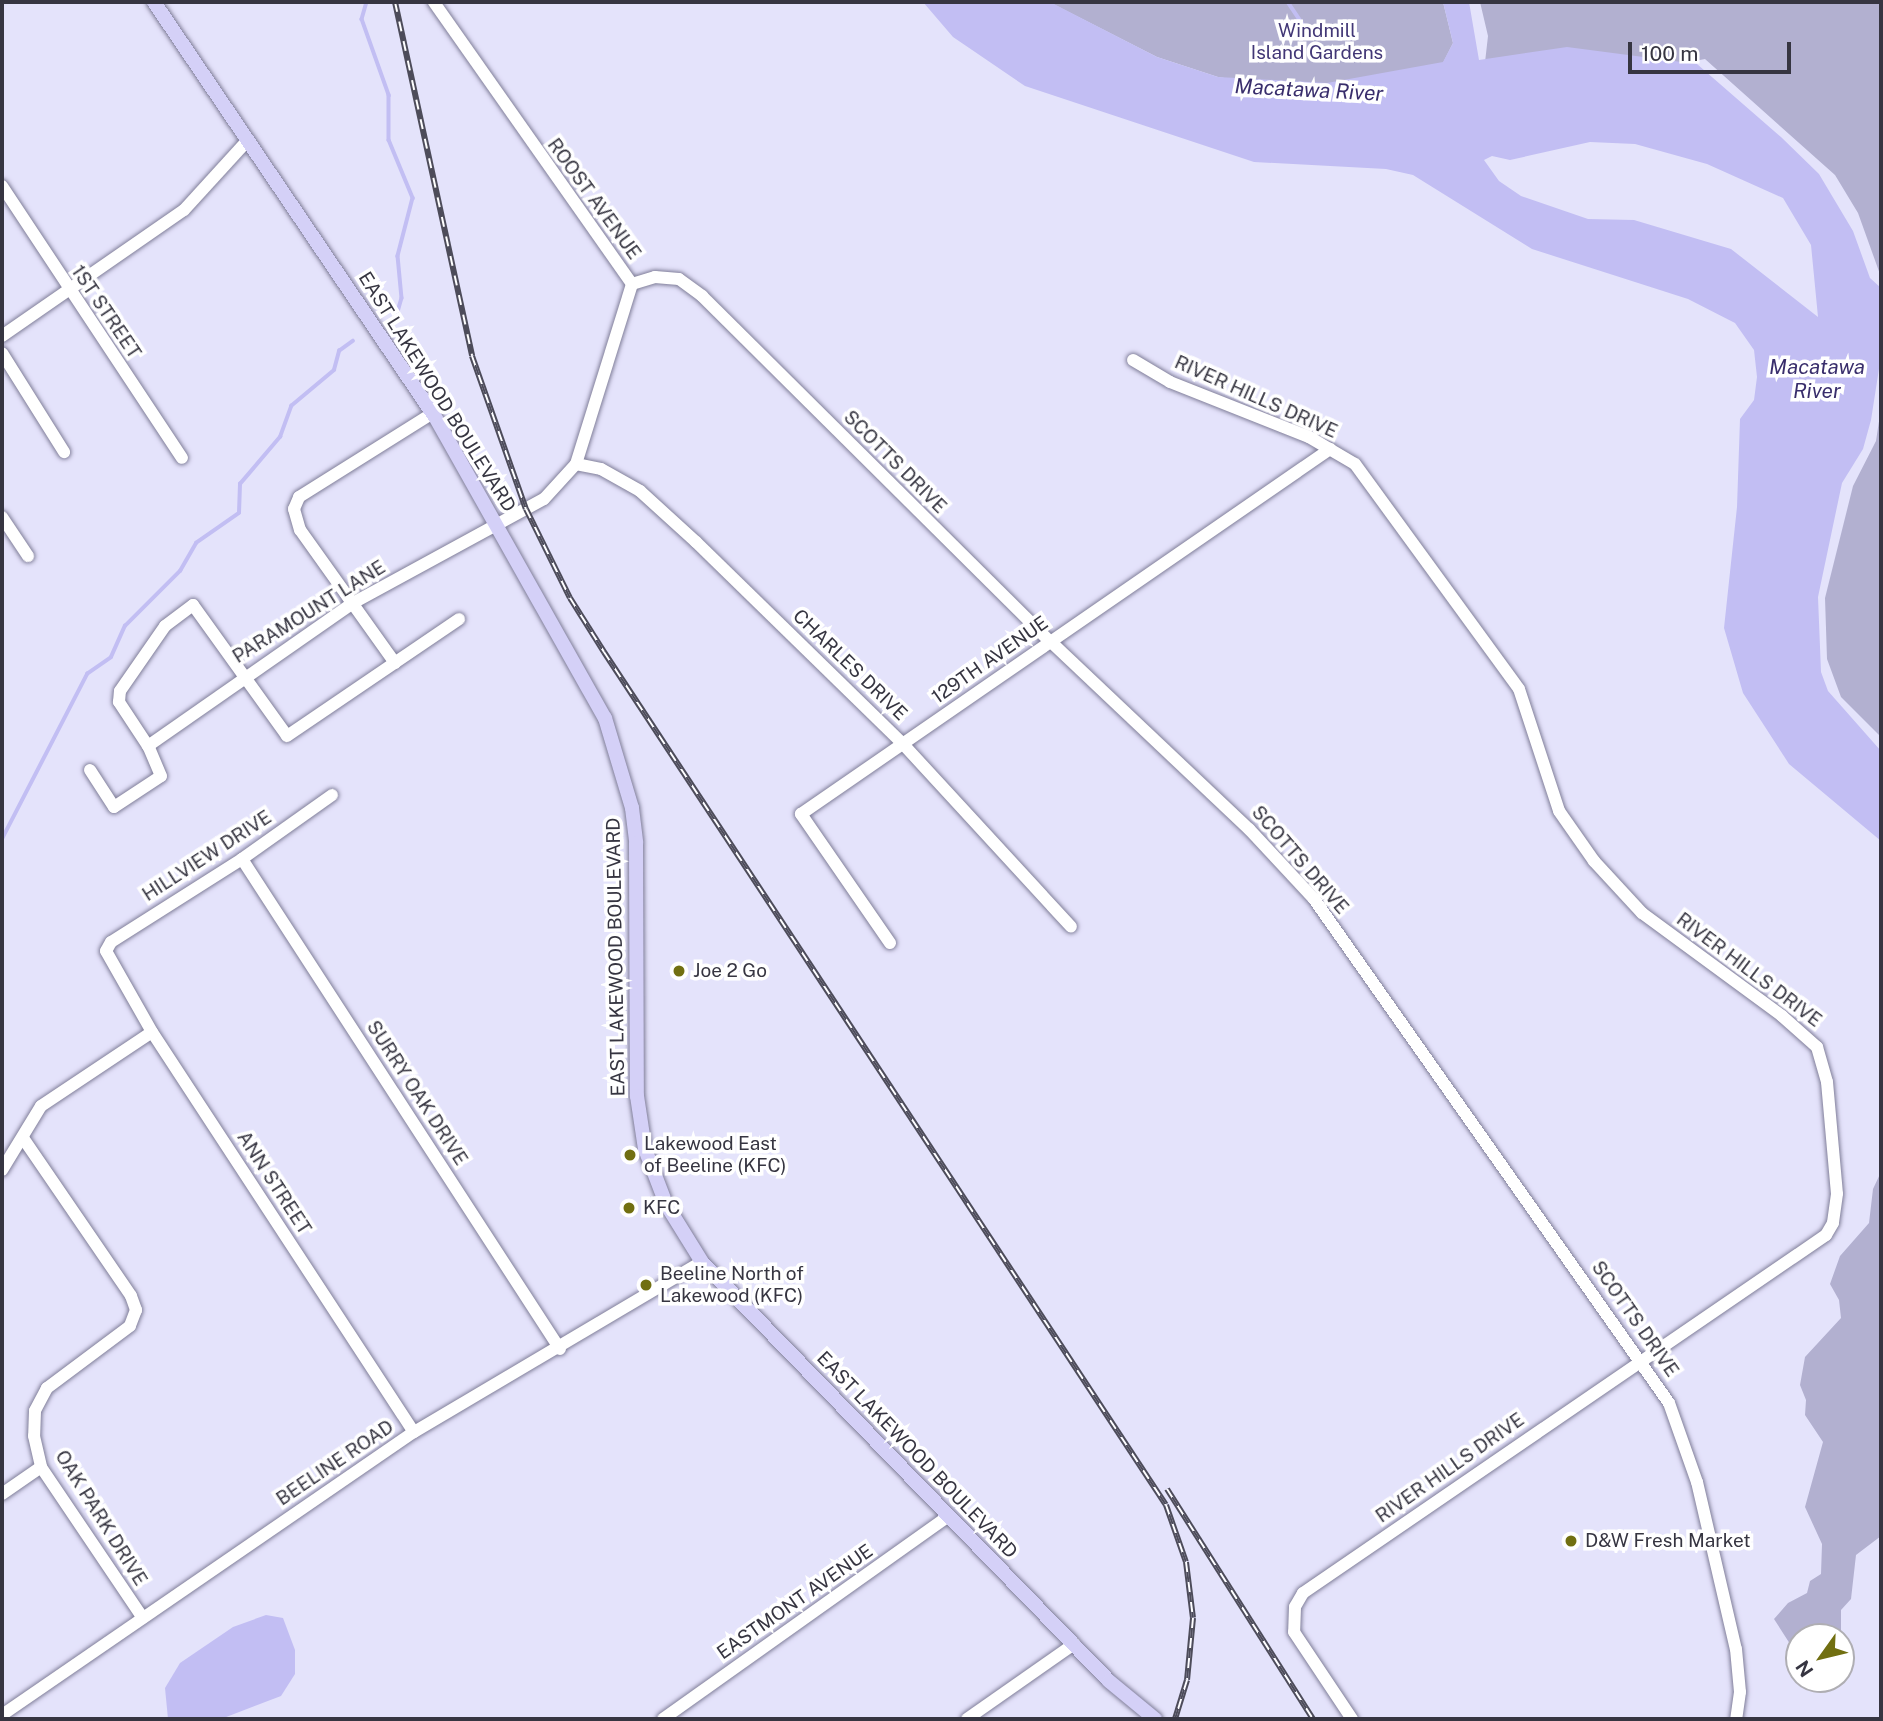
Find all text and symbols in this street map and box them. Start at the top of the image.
park label: Windmill Island Gardens [1251,20,1383,64]
scale bar [1631,28,1794,72]
text: 100 m [1641,41,1698,66]
water label: Macatawa River [1234,74,1384,106]
street label: ROOST AVENUE [542,134,646,264]
street label: 1ST STREET [66,261,146,363]
street label: EAST LAKEWOOD BOULEVARD [353,268,521,516]
street label: RIVER HILLS DRIVE [1171,351,1341,443]
water label: Macatawa River [1769,354,1865,404]
street label: SCOTTS DRIVE [839,406,951,518]
street label: PARAMOUNT LANE [228,556,390,668]
street label: CHARLES DRIVE [788,605,912,725]
street label: 129TH AVENUE [927,611,1053,709]
street label: SCOTTS DRIVE [1247,801,1353,919]
street label: HILLVIEW DRIVE [138,806,276,906]
street label: EAST LAKEWOOD BOULEVARD [602,817,630,1097]
street label: RIVER HILLS DRIVE [1672,908,1826,1032]
place label: Joe 2 Go [693,960,767,982]
marker: Joe 2 Go [671,963,687,979]
street label: SURRY OAK DRIVE [362,1016,472,1170]
street label: ANN STREET [232,1127,316,1239]
place label: Lakewood East of Beeline (KFC) [644,1133,787,1177]
marker: Lakewood East of Beeline (KFC) [622,1147,638,1163]
place label: KFC [643,1197,680,1219]
marker: KFC [621,1200,637,1216]
street label: SCOTTS DRIVE [1587,1257,1683,1381]
place label: Beeline North of Lakewood (KFC) [660,1263,804,1307]
marker: Beeline North of Lakewood (KFC) [638,1277,654,1293]
street label: EAST LAKEWOOD BOULEVARD [812,1347,1022,1563]
street label: RIVER HILLS DRIVE [1371,1408,1529,1528]
street label: BEELINE ROAD [272,1415,398,1511]
street label: OAK PARK DRIVE [50,1446,152,1590]
place label: D&W Fresh Market [1585,1530,1751,1552]
marker: D&W Fresh Market [1563,1533,1579,1549]
street label: EASTMONT AVENUE [713,1540,877,1664]
north arrow [1785,1623,1855,1693]
text: N [1791,1656,1818,1681]

